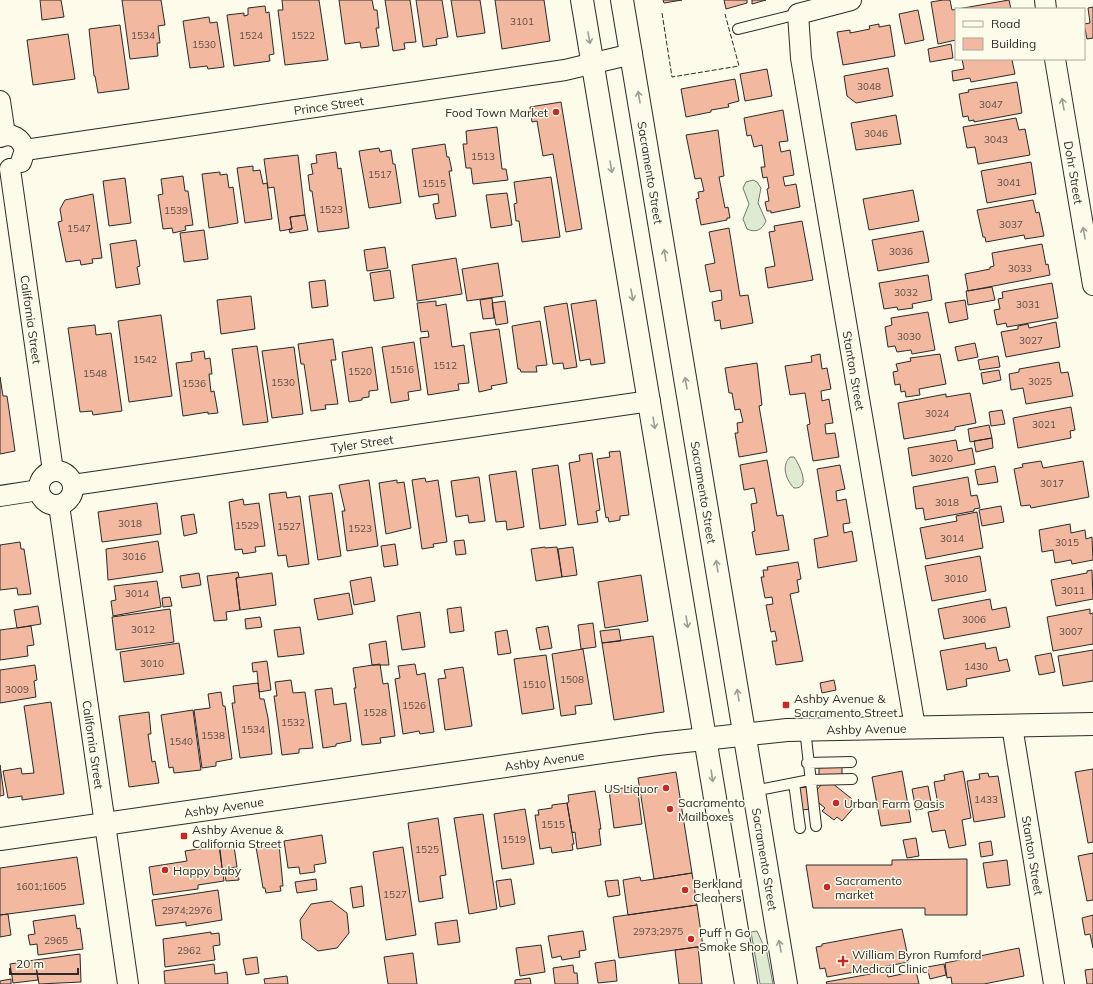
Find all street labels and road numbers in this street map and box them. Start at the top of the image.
street label: Prince Street [293,92,365,118]
street label: Sacramento Street [635,120,667,225]
street label: Dohr Street [1061,140,1087,205]
street label: California Street [18,274,45,365]
street label: Stanton Street [840,330,868,411]
street label: Tyler Street [330,431,394,455]
street label: Sacramento Street [688,440,720,545]
street label: California Street [80,699,107,790]
street label: Ashby Avenue [826,720,907,737]
street label: Ashby Avenue [504,747,585,774]
street label: Ashby Avenue [183,794,264,820]
street label: Sacramento Street [749,807,781,911]
street label: Stanton Street [1019,814,1047,896]

